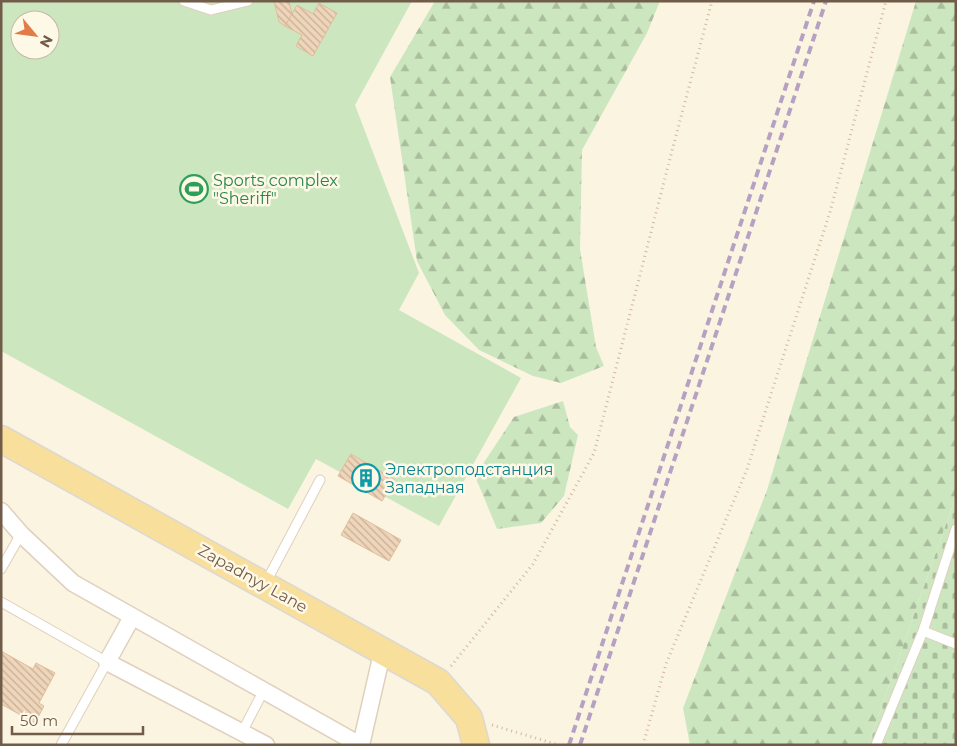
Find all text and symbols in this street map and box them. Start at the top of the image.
north arrow [10,10,60,60]
text: N [36,32,57,51]
place label: Sports complex "Sheriff" [213,171,338,208]
sports icon: Sports complex "Sheriff" [179,174,209,204]
place label: Электроподстанция Западная [385,460,553,497]
building icon: Электроподстанция Западная [351,463,381,493]
street label: Zapadnyy Lane [195,540,311,616]
scale bar [12,704,144,736]
text: 50 m [20,711,58,730]

